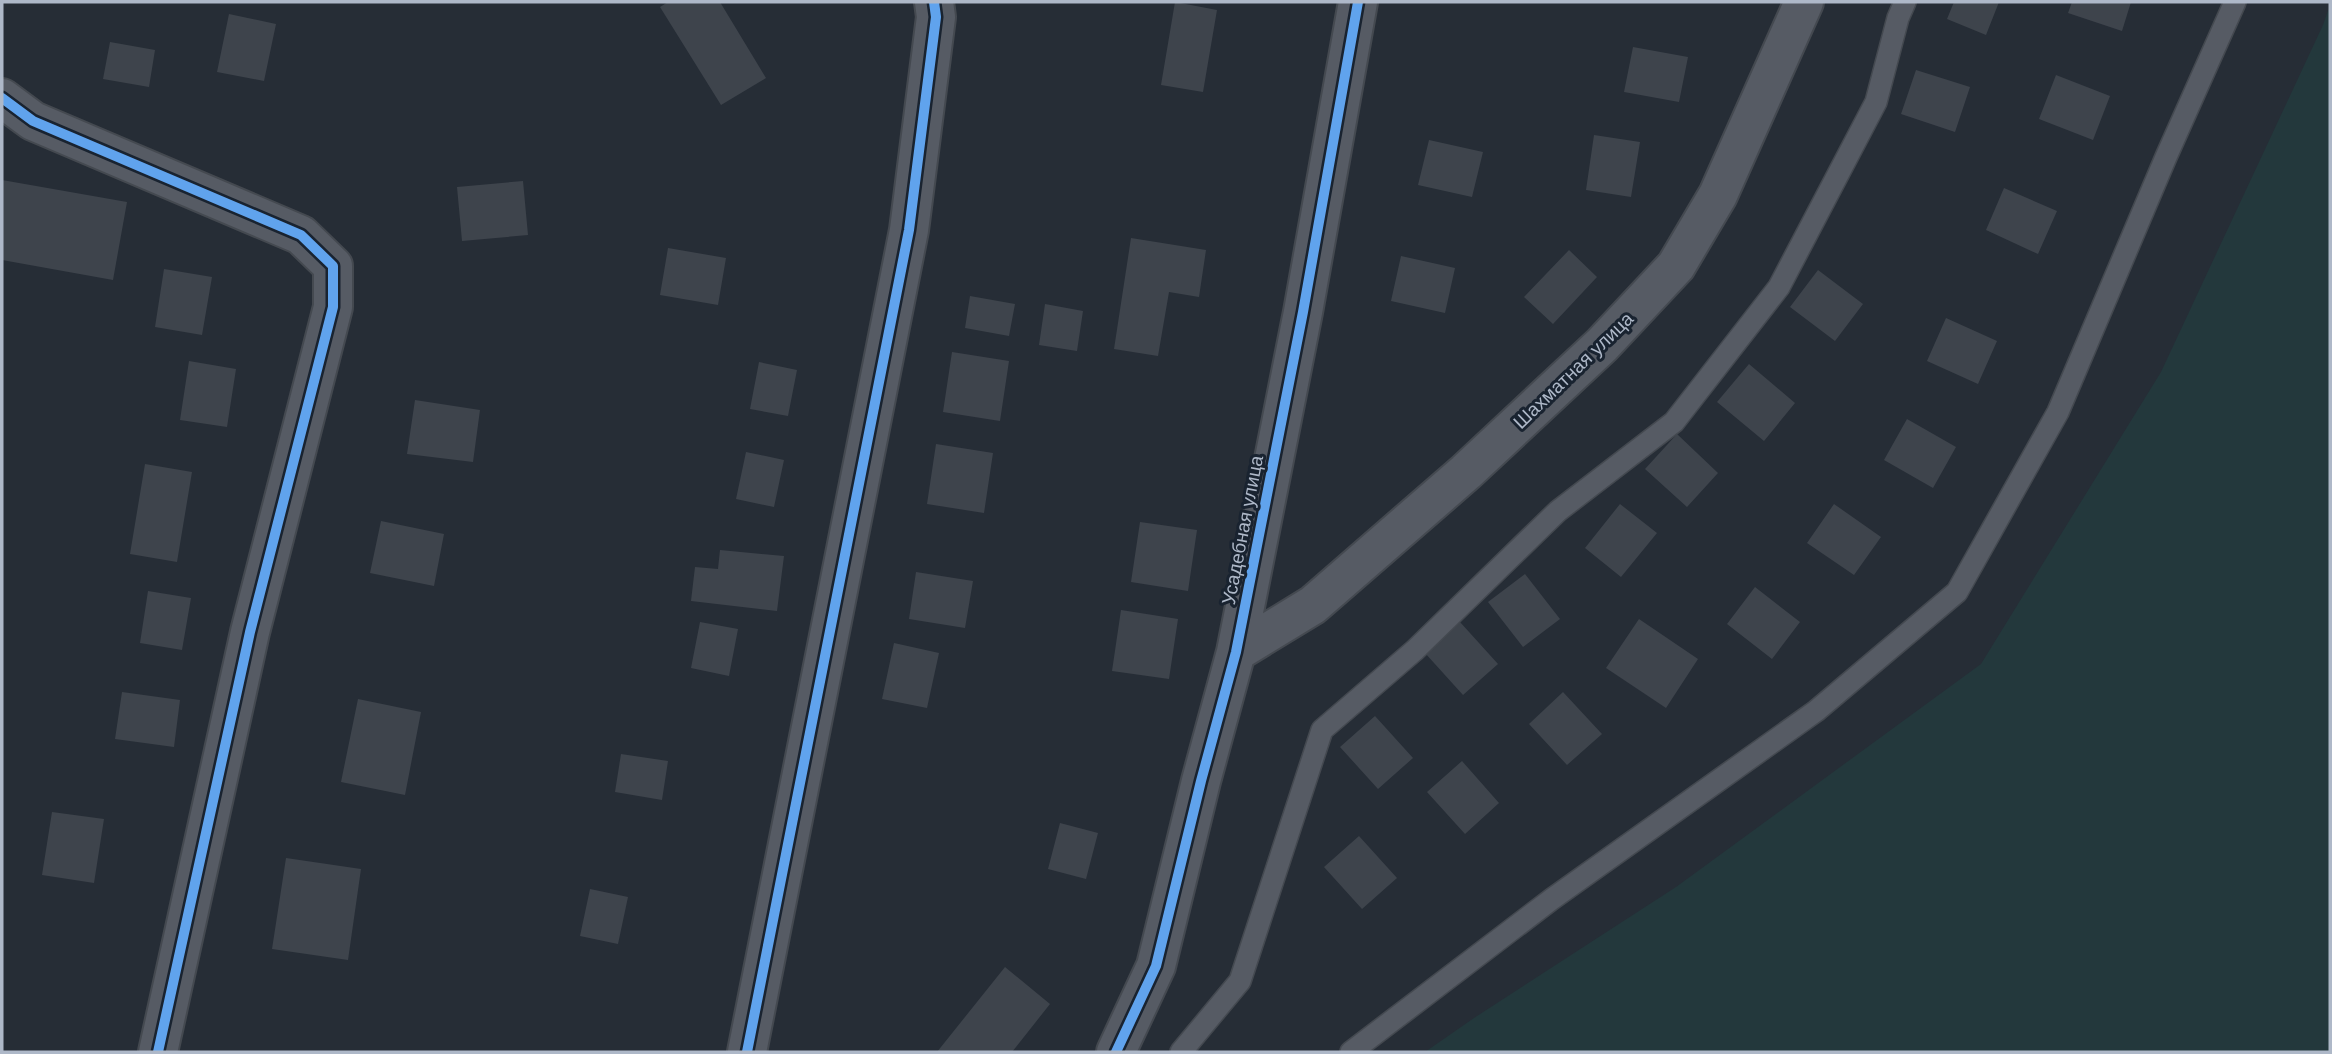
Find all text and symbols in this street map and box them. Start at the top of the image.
street label: Шахматная улица [1508,306,1639,434]
street label: Усадебная улица [1216,453,1269,607]

